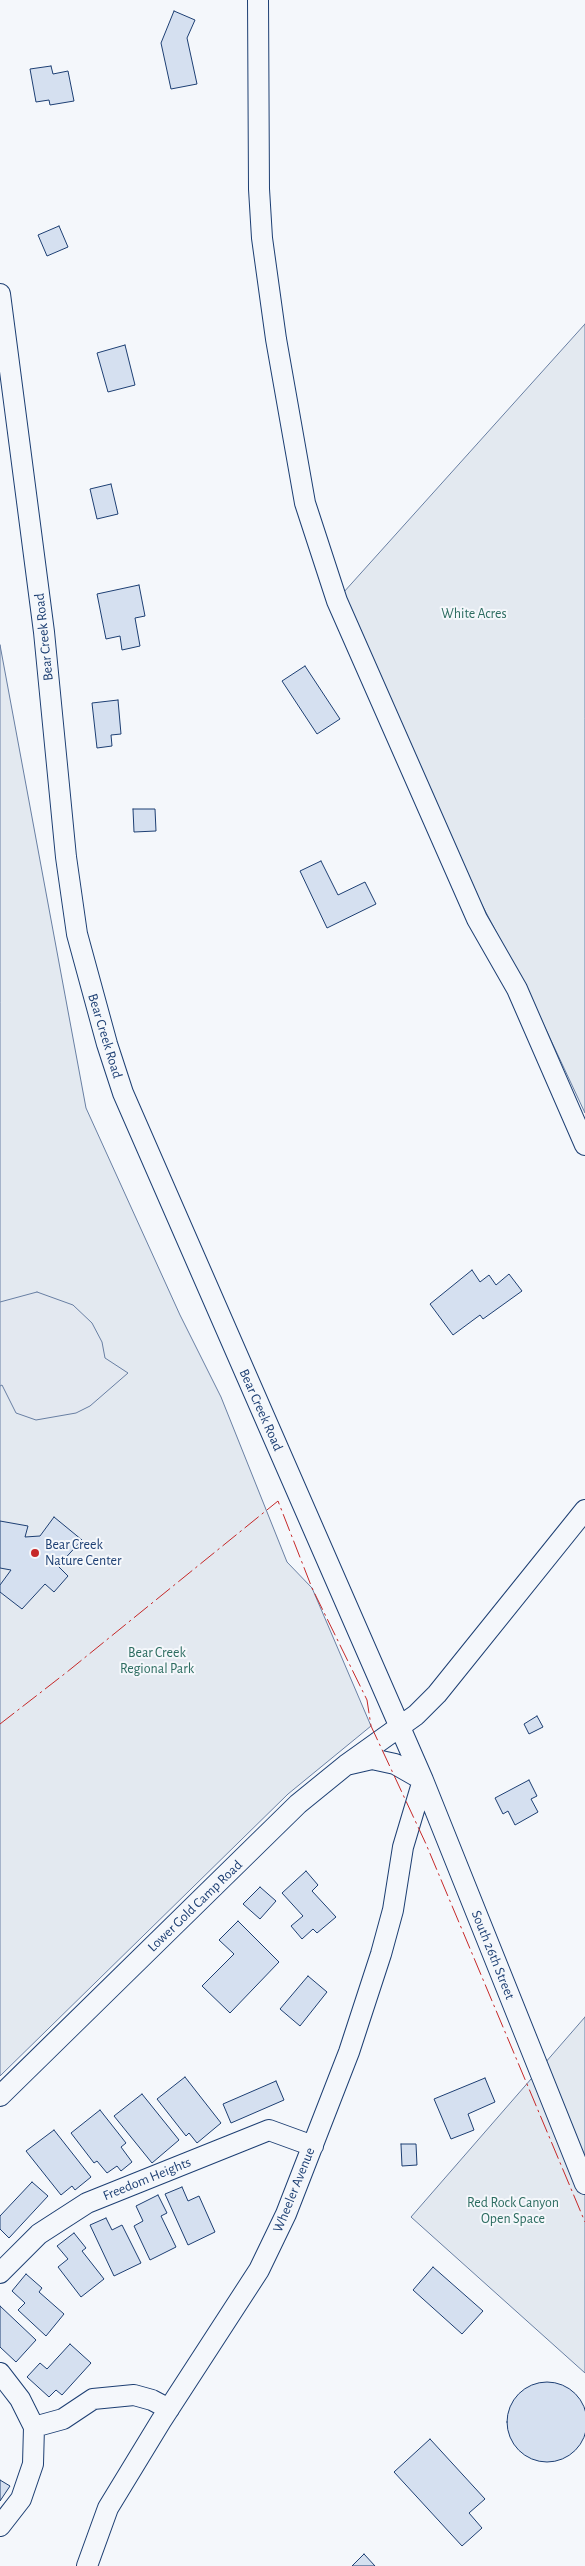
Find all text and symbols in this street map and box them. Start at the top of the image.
street label: Bear Creek Road [31,592,57,682]
park label: White Acres [441,606,507,622]
street label: Bear Creek Road [84,991,126,1081]
street label: Bear Creek Road [235,1366,287,1454]
place label: Bear Creek Nature Center [45,1537,121,1570]
marker: Bear Creek Nature Center [29,1547,41,1559]
park label: Bear Creek Regional Park [120,1645,194,1678]
street label: Lower Gold Camp Road [144,1857,246,1955]
street label: South 26th Street [468,1908,518,2002]
street label: Wheeler Avenue [269,2145,319,2235]
street label: Freedom Heights [101,2154,193,2204]
park label: Red Rock Canyon Open Space [467,2195,559,2228]

